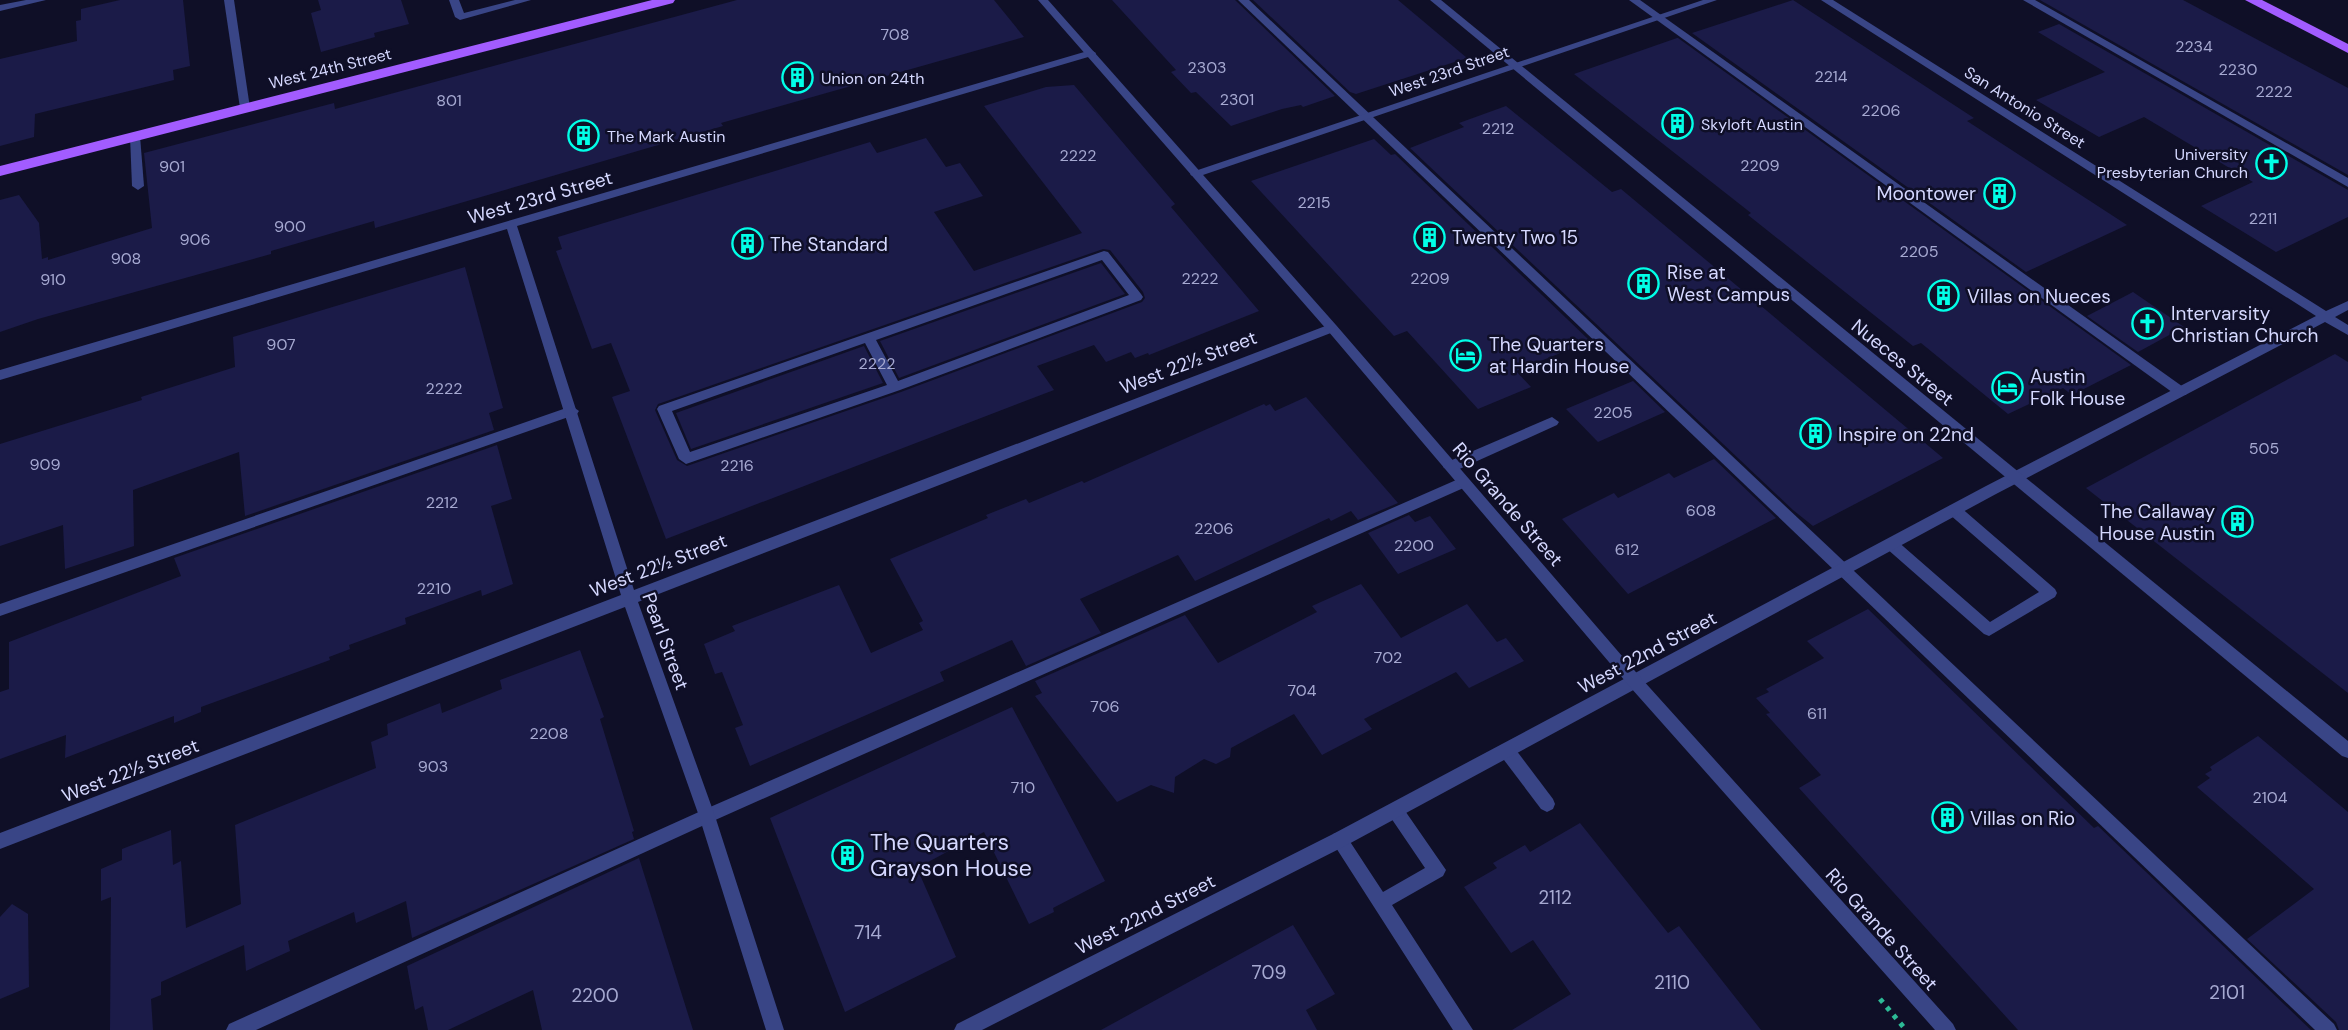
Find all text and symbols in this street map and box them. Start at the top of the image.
house number: 708 [881,24,910,45]
house number: 2234 [2175,36,2213,57]
street label: West 23rd Street [1386,41,1512,102]
street label: West 24th Street [267,43,394,94]
house number: 2303 [1187,57,1227,78]
house number: 2230 [2219,59,2257,80]
building icon: Union on 24th [781,61,815,95]
street label: San Antonio Street [1960,62,2089,153]
house number: 2214 [1814,66,1848,87]
place label: Union on 24th [821,68,925,89]
house number: 2222 [2256,81,2292,102]
house number: 2301 [1220,89,1254,110]
house number: 801 [436,90,462,111]
house number: 2206 [1861,100,1901,121]
building icon: Skyloft Austin [1661,107,1695,141]
place label: Skyloft Austin [1701,114,1803,135]
house number: 2212 [1482,118,1514,139]
building icon: The Mark Austin [567,119,601,153]
place label: The Mark Austin [607,126,726,147]
place label: University Presbyterian Church [2097,144,2248,183]
house number: 2222 [1060,145,1096,166]
church icon: University Presbyterian Church [2254,146,2288,180]
house number: 2209 [1740,155,1780,176]
house number: 901 [159,156,185,177]
street label: West 23rd Street [465,165,615,230]
building icon: Moontower [1982,176,2016,210]
place label: Moontower [1877,181,1976,206]
house number: 2215 [1297,192,1331,213]
house number: 2211 [2249,208,2277,229]
house number: 900 [274,216,306,237]
building icon: Twenty Two 15 [1412,220,1446,254]
place label: Twenty Two 15 [1452,225,1578,250]
building icon: The Standard [730,227,764,261]
house number: 906 [179,229,211,250]
place label: The Standard [770,232,888,257]
house number: 2205 [1900,241,1938,262]
house number: 908 [111,248,141,269]
place label: Rise at West Campus [1667,260,1790,307]
building icon: Rise at West Campus [1627,266,1661,300]
house number: 2222 [1182,268,1218,289]
house number: 2209 [1410,268,1450,289]
house number: 910 [40,269,66,290]
building icon: Villas on Nueces [1927,279,1961,313]
place label: Villas on Nueces [1967,284,2111,309]
place label: Intervarsity Christian Church [2171,301,2318,348]
church icon: Intervarsity Christian Church [2131,307,2165,341]
street label: Nueces Street [1846,313,1959,411]
street label: West 22½ Street [1116,325,1260,400]
place label: The Quarters at Hardin House [1489,332,1629,379]
house number: 907 [266,334,296,355]
hotel icon: The Quarters at Hardin House [1449,338,1483,372]
house number: 2222 [859,353,895,374]
place label: Austin Folk House [2030,364,2125,411]
hotel icon: Austin Folk House [1990,370,2024,404]
house number: 2222 [426,378,462,399]
house number: 2205 [1594,402,1632,423]
building icon: Inspire on 22nd [1798,417,1832,451]
place label: Inspire on 22nd [1838,422,1974,447]
street label: Rio Grande Street [1447,437,1568,572]
house number: 505 [2249,438,2279,459]
house number: 909 [29,454,61,475]
house number: 2216 [720,455,754,476]
house number: 2212 [426,492,458,513]
place label: The Callaway House Austin [2099,499,2215,546]
house number: 608 [1686,500,1716,521]
building icon: The Callaway House Austin [2221,505,2255,539]
house number: 2206 [1194,518,1234,539]
street label: West 22½ Street [586,528,730,603]
house number: 2200 [1394,535,1434,556]
house number: 612 [1615,539,1639,560]
house number: 2210 [417,578,451,599]
street label: Pearl Street [636,589,695,693]
street label: West 22nd Street [1574,605,1721,699]
house number: 702 [1374,647,1402,668]
house number: 704 [1288,680,1317,701]
house number: 706 [1090,696,1120,717]
house number: 611 [1807,703,1827,724]
house number: 2208 [530,723,568,744]
street label: West 22½ Street [58,733,202,808]
house number: 903 [418,756,448,777]
house number: 710 [1011,777,1035,798]
house number: 2104 [2253,787,2288,808]
building icon: Villas on Rio [1930,801,1964,835]
place label: Villas on Rio [1970,806,2075,831]
place label: The Quarters Grayson House [870,827,1032,883]
building icon: The Quarters Grayson House [830,838,864,872]
street label: Rio Grande Street [1820,863,1943,996]
street label: West 22nd Street [1071,868,1219,960]
house number: 2112 [1538,885,1572,910]
house number: 714 [854,920,882,945]
house number: 709 [1252,960,1286,985]
house number: 2110 [1654,970,1690,995]
house number: 2101 [2209,980,2245,1005]
house number: 2200 [571,983,619,1008]

